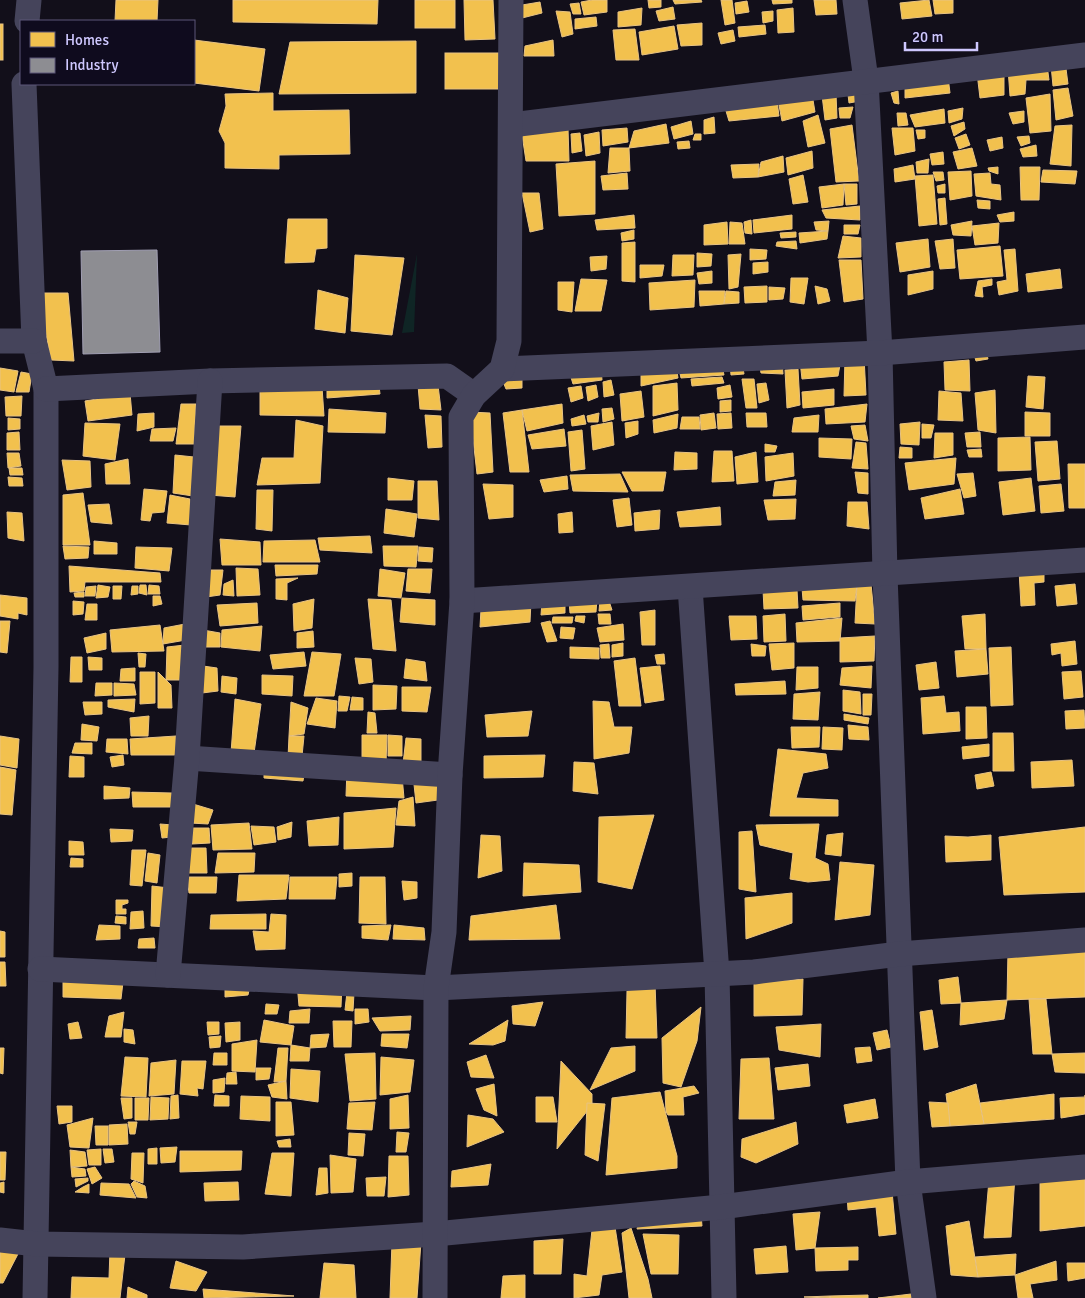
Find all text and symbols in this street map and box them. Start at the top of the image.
legend [20,20,195,85]
scale bar [905,20,978,52]
text: 20 m [912,28,943,46]
text: Homes [65,31,109,49]
text: Industry [65,56,118,74]

